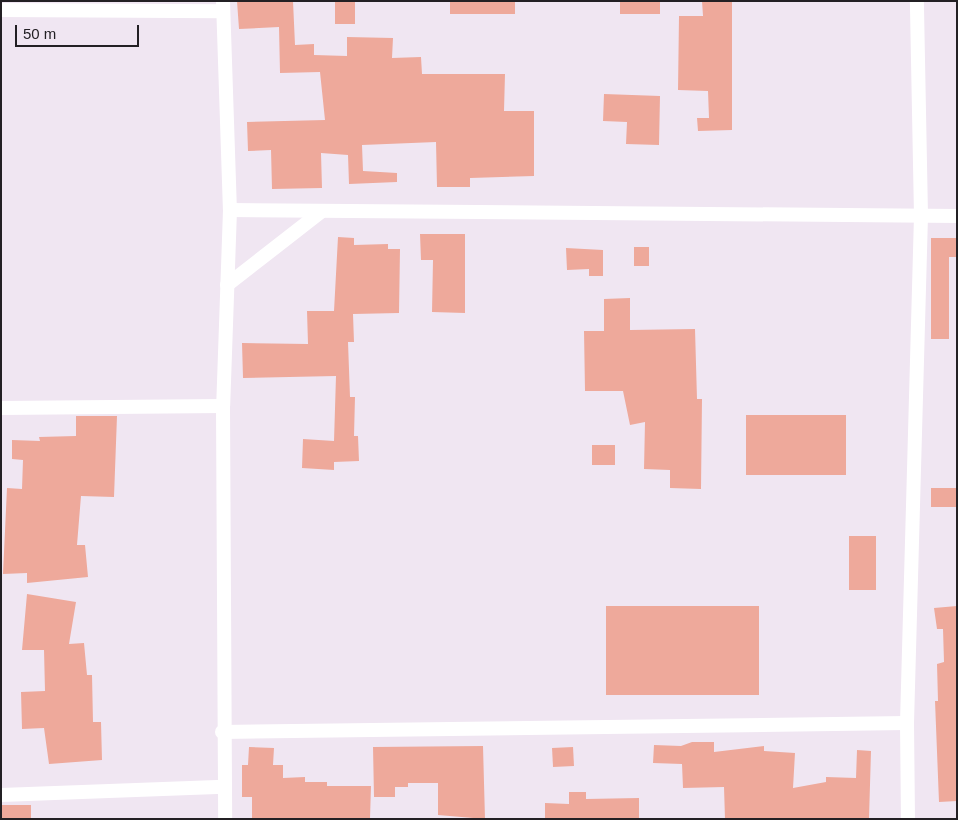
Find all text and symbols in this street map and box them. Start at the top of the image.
scale bar [18,15,141,47]
text: 50 m [23,25,56,42]

